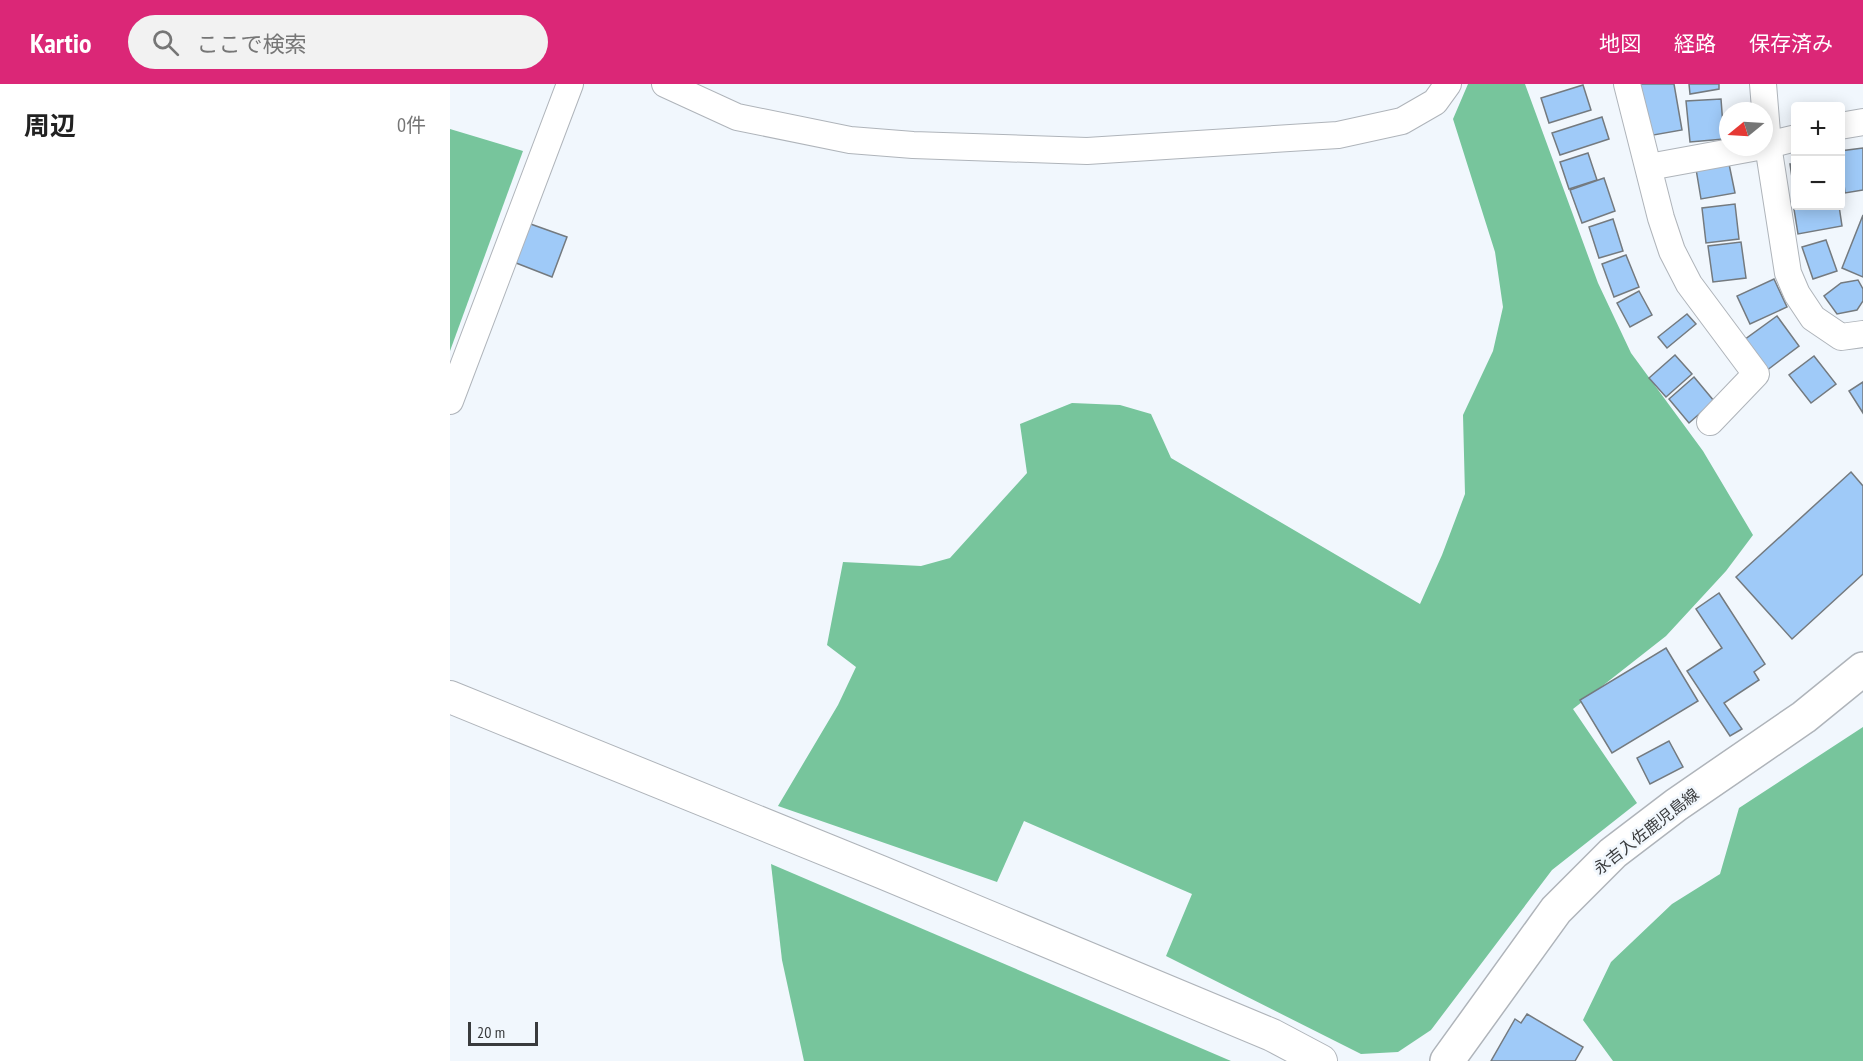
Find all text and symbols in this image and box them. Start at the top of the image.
search box [128,15,548,69]
text: Kartio [30,24,92,61]
icon: search [149,26,182,59]
text: ここで検索 [197,30,307,58]
text: 地図 [1599,30,1641,57]
text: 経路 [1674,30,1716,57]
text: 保存済み [1749,30,1833,57]
north arrow [1719,102,1773,156]
map controls [1791,102,1845,210]
button: + [1791,102,1845,156]
text: 周辺 [24,109,76,142]
text: 0件 [397,112,426,138]
button: − [1791,156,1845,210]
street label: 永吉入佐鹿児島線 [1589,784,1703,878]
scale bar [468,1019,538,1046]
text: 20 m [477,1022,505,1042]

